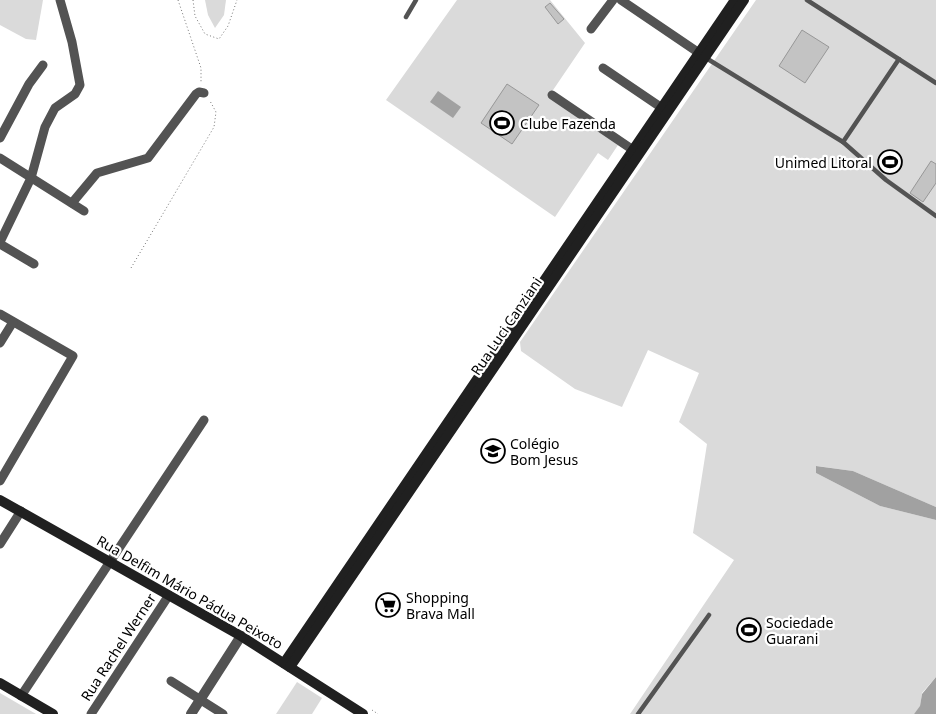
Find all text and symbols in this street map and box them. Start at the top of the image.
sports icon: Clube Fazenda [489,110,515,136]
place label: Clube Fazenda [520,114,616,133]
sports icon: Unimed Litoral [877,149,903,175]
place label: Unimed Litoral [775,153,872,172]
street label: Rua Luci Canziani [466,273,546,379]
place label: Colégio Bom Jesus [510,434,578,469]
school or university icon: Colégio Bom Jesus [480,438,506,464]
street label: Rua Delfim Mário Pádua Peixoto [93,531,287,653]
place label: Shopping Brava Mall [406,588,475,623]
street label: Rua Rachel Werner [76,589,160,704]
supermarket icon: Shopping Brava Mall [375,592,401,618]
place label: Sociedade Guarani [766,613,833,648]
sports icon: Sociedade Guarani [736,617,762,643]

